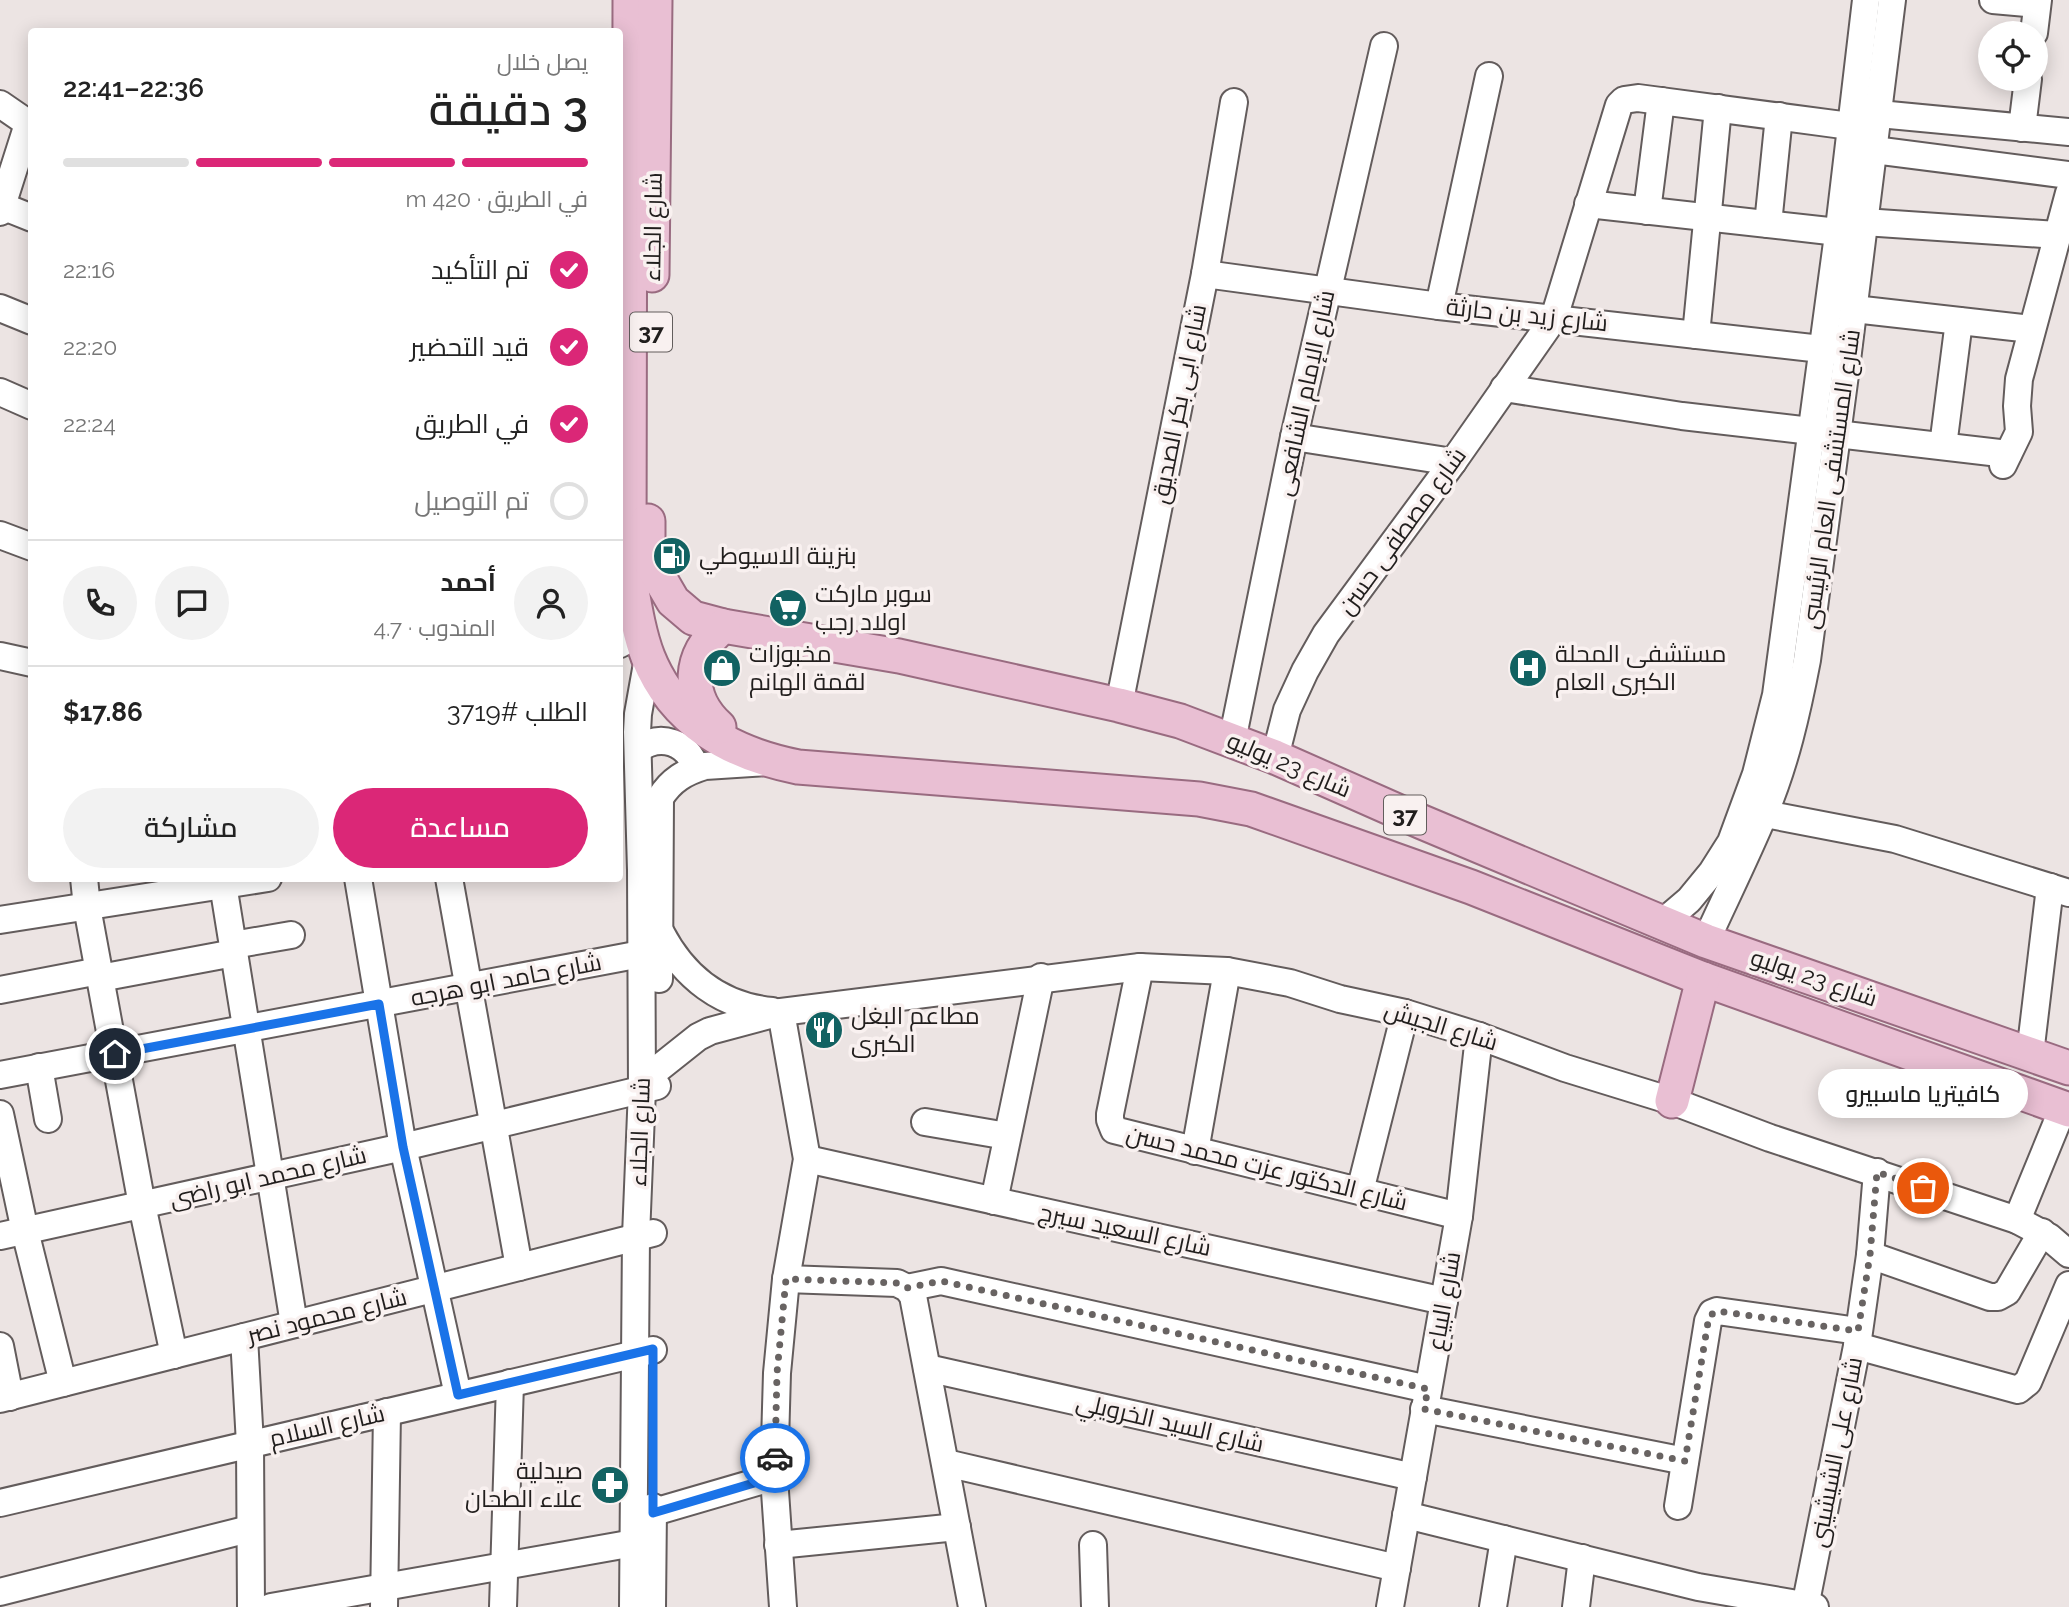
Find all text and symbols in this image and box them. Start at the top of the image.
map controls [1978,21,2048,91]
button: locate [1978,21,2048,91]
text: يصل خلال [497,48,588,75]
text: 22:36–22:41 [63,73,204,103]
text: 3 دقيقة [429,82,588,136]
street label: شارع الجلاء [637,172,670,282]
text: في الطريق · 420 m [405,185,588,212]
icon: check [550,251,588,289]
text: تم التأكيد [431,255,529,285]
text: 22:16 [63,256,115,283]
street label: شارع الإمام الشافعى [1268,287,1342,499]
street label: شارع زيد بن حارثة [1445,292,1609,339]
street label: شارع ابى بكر الصديق [1145,302,1214,506]
road number: 37 [630,312,672,352]
street label: شارع المستشفى العام الرئيسى [1795,327,1868,631]
icon: check [550,328,588,366]
text: قيد التحضير [410,332,529,362]
text: 22:20 [63,333,117,360]
icon: check [550,405,588,443]
text: في الطريق [415,409,529,439]
text: 22:24 [63,410,116,437]
street label: شارع مصطفى حسن [1331,442,1474,621]
text: تم التوصيل [414,486,529,516]
fuel station icon: بنزينة الاسيوطي [651,535,693,577]
place label: بنزينة الاسيوطي [699,541,857,575]
button: phone [63,566,137,640]
button: chat [155,566,229,640]
button: person [514,566,588,640]
text: أحمد [440,567,496,597]
place label: سوبر ماركت اولاد رجب [815,579,932,636]
supermarket icon: سوبر ماركت اولاد رجب [767,587,809,629]
text: المندوب · 4.7 [373,614,496,641]
place label: مخبوزات لقمة الهانم [749,639,865,698]
place label: مستشفى المحلة الكبرى العام [1555,639,1726,698]
shop icon: مخبوزات لقمة الهانم [701,647,743,689]
hospital icon: مستشفى المحلة الكبرى العام [1507,647,1549,689]
text: $17.86 [63,697,143,727]
text: الطلب #3719 [447,697,588,727]
street label: شارع 23 يوليو [1222,725,1356,805]
button: مشاركة [63,788,319,868]
button: مساعدة [333,788,588,868]
road number: 37 [1384,796,1426,834]
street label: شارع 23 يوليو [1746,942,1881,1015]
street label: شارع حامد ابو هرجه [408,947,604,1014]
street label: شارع الجيش [1380,995,1501,1058]
place label: مطاعم البغل الكبرى [851,1001,980,1058]
restaurant icon: مطاعم البغل الكبرى [803,1009,845,1051]
pin [85,1024,145,1084]
icon: home [96,1035,134,1073]
callout: كافيتريا ماسبيرو [1818,1069,2028,1118]
street label: شارع الجلاء [623,1077,658,1187]
text: كافيتريا ماسبيرو [1846,1080,2000,1107]
street label: شارع الدكتور عزت محمد حسن [1123,1119,1411,1218]
street label: شارع محمد ابو راضى [166,1140,370,1215]
pin [1893,1158,1953,1218]
icon: bag [1904,1169,1942,1207]
street label: شارع السعيد سيرج [1036,1197,1214,1264]
street label: شارع البياع [1421,1249,1468,1353]
street label: شارع محمود نصر [242,1282,410,1352]
street label: شارع على الشيشينى [1803,1354,1870,1550]
street label: شارع السيد الخرويلي [1072,1387,1267,1463]
street label: شارع السلام [266,1398,388,1455]
courier [740,1423,810,1493]
icon: car [756,1439,794,1477]
place label: صيدلية علاء الطحان [465,1456,583,1513]
pharmacy icon: صيدلية علاء الطحان [589,1464,631,1506]

